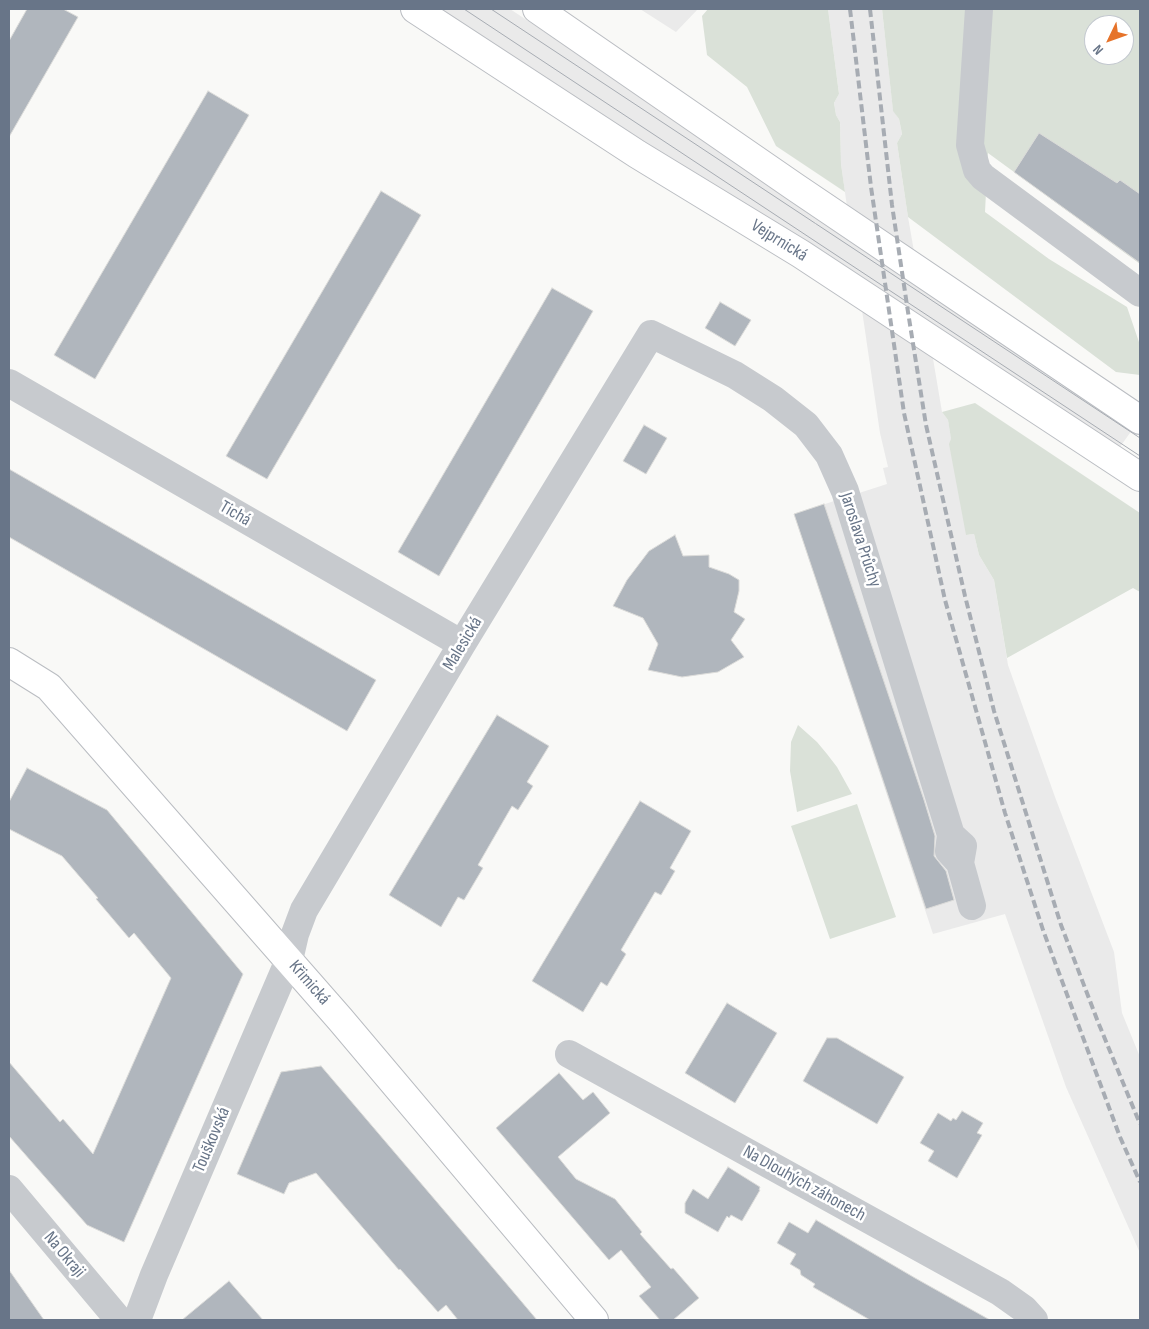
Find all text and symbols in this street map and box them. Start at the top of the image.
north arrow [1084,15,1134,65]
text: N [1089,41,1107,58]
street label: Vejprnická [747,215,811,267]
street label: Jaroslava Průchy [835,490,885,590]
street label: Tichá [216,497,254,531]
street label: Malesická [439,613,487,675]
street label: Křimická [284,956,334,1010]
street label: Touškovská [189,1104,235,1176]
street label: Na Dlouhých záhonech [739,1141,869,1227]
street label: Na Okraji [39,1228,89,1282]

